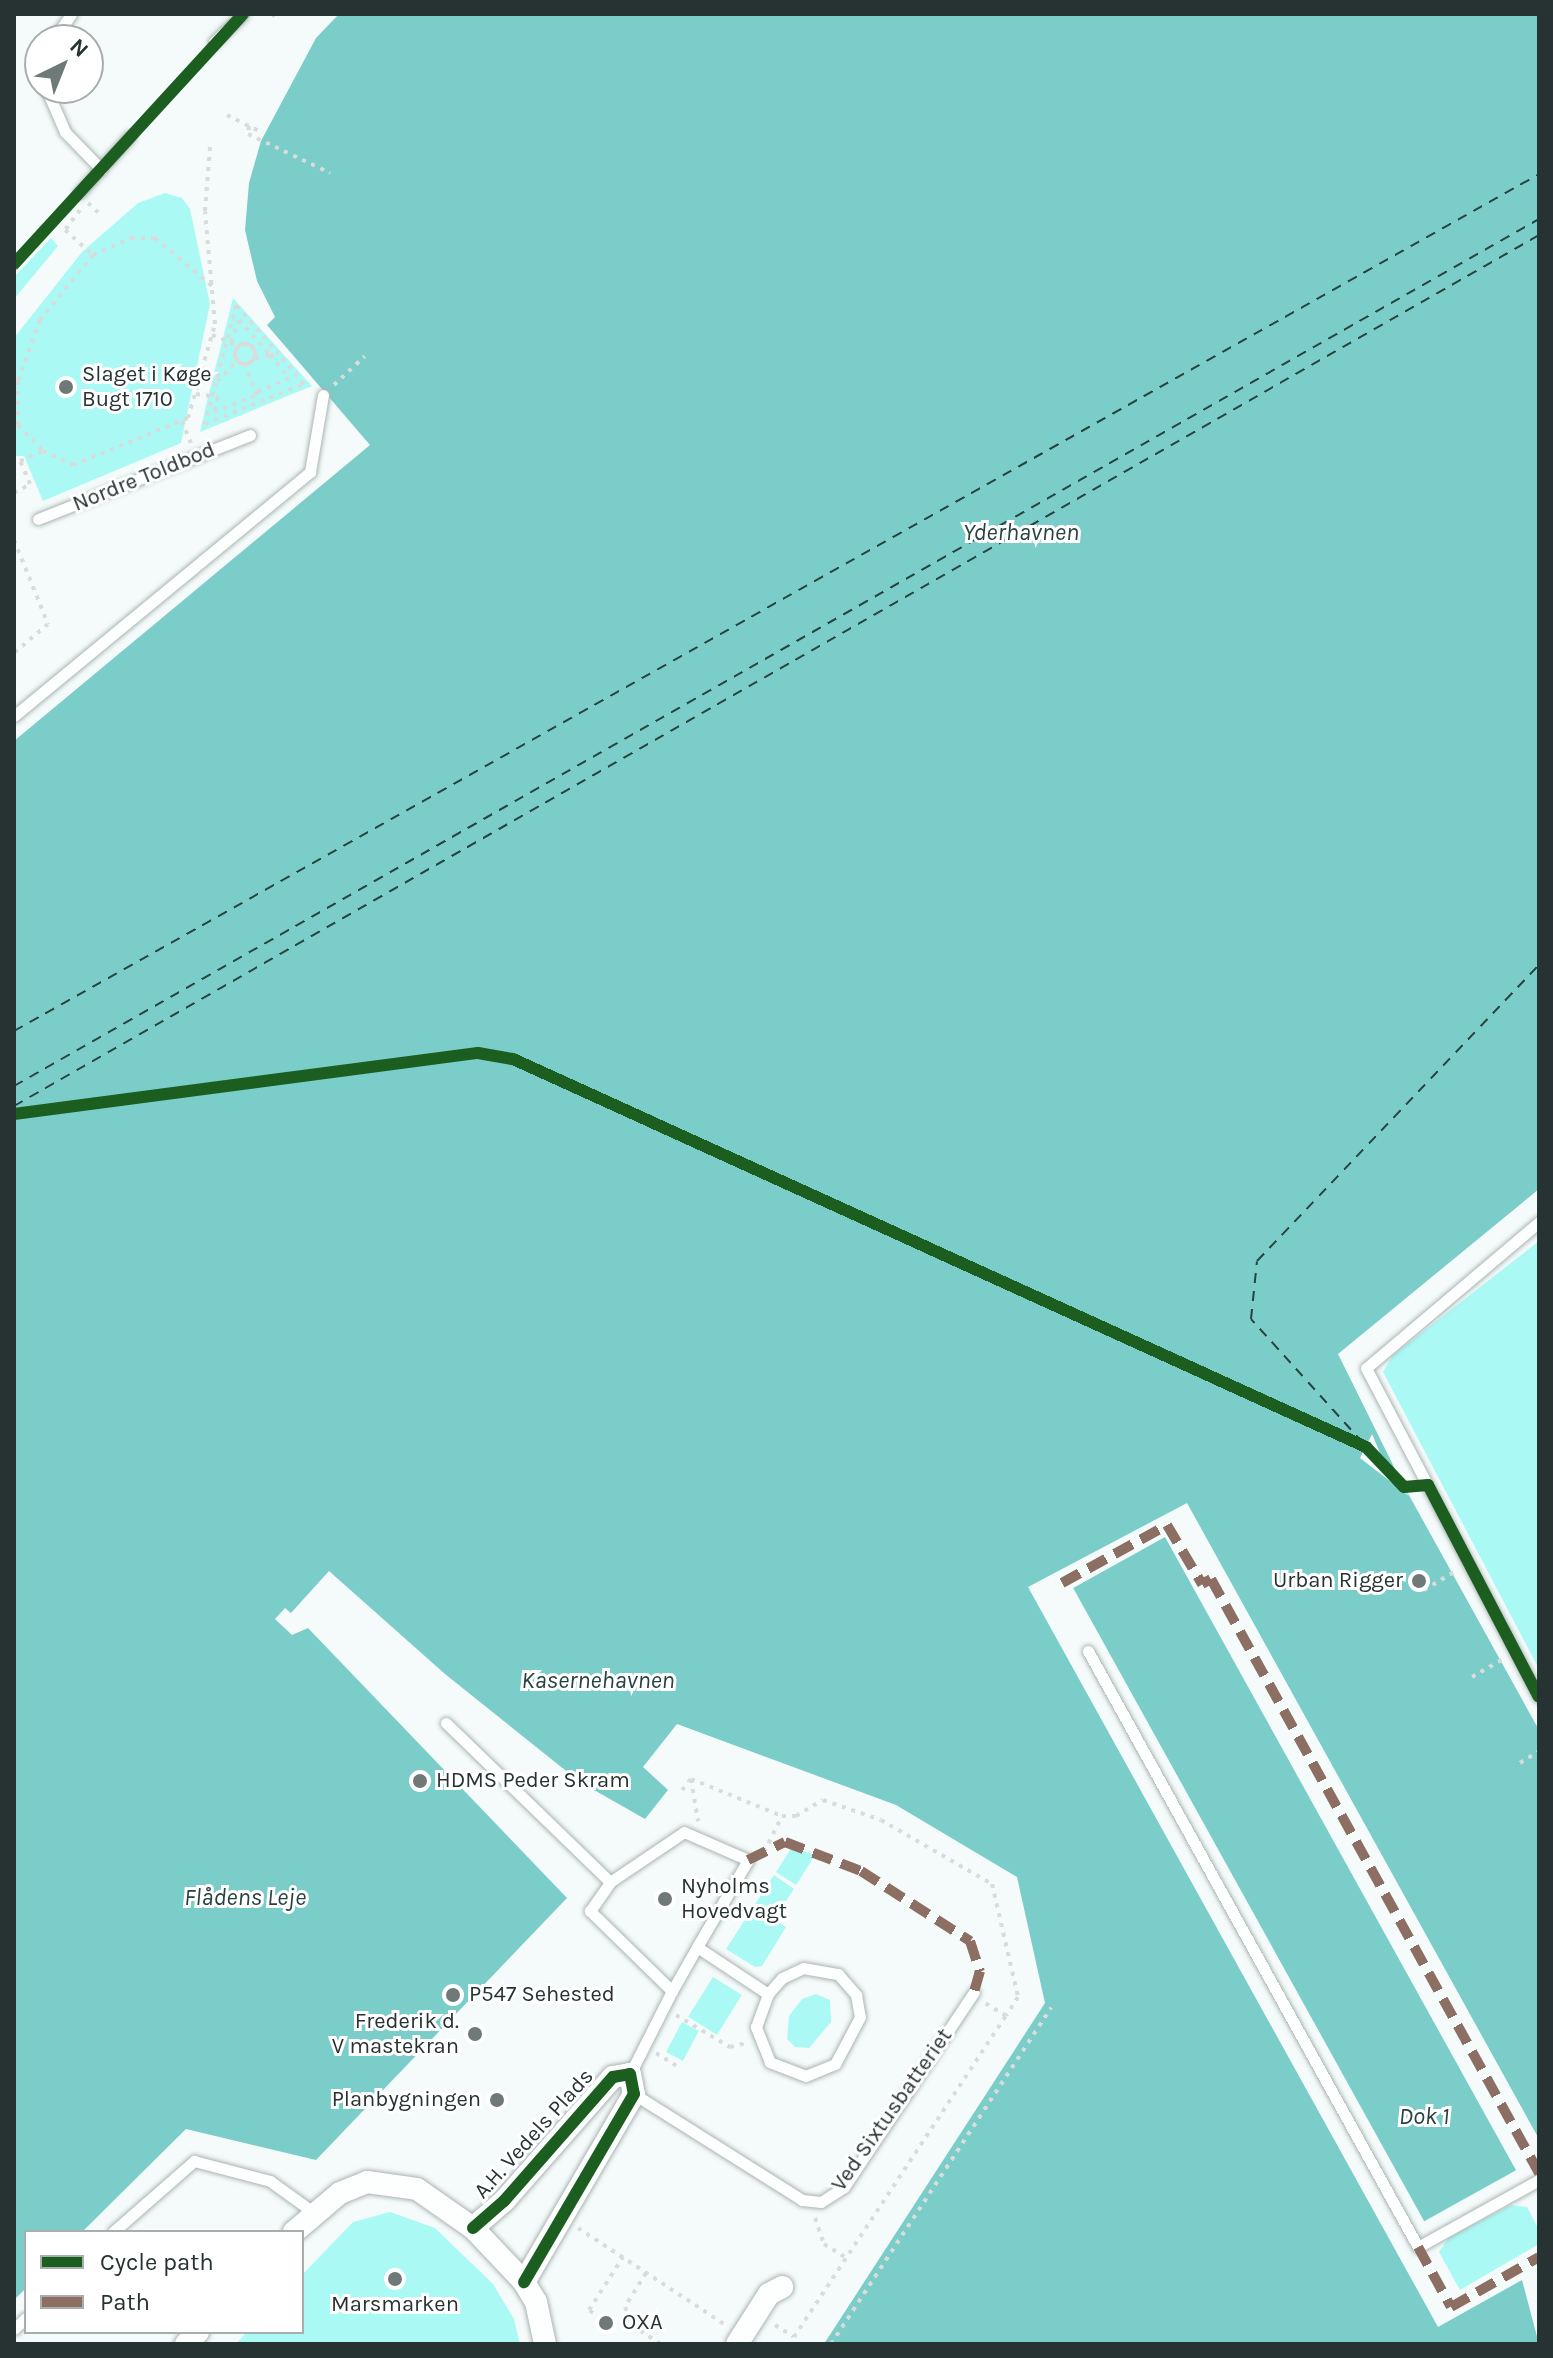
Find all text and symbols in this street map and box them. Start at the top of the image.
north arrow [24,24,104,104]
text: N [64,33,94,63]
place label: Slaget i Køge Bugt 1710 [82,361,212,412]
marker: Slaget i Køge Bugt 1710 [57,378,75,396]
street label: Nordre Toldbod [69,436,219,518]
water label: Yderhavnen [963,519,1079,547]
place label: Urban Rigger [1273,1568,1403,1594]
marker: Urban Rigger [1410,1572,1428,1590]
water label: Kasernehavnen [521,1667,675,1695]
place label: HDMS Peder Skram [436,1768,630,1794]
marker: HDMS Peder Skram [411,1772,429,1790]
place label: Nyholms Hovedvagt [681,1873,787,1924]
water label: Flådens Leje [184,1884,306,1912]
marker: Nyholms Hovedvagt [656,1890,674,1908]
place label: P547 Sehested [469,1982,615,2008]
marker: P547 Sehested [444,1986,462,2004]
place label: Frederik d. V mastekran [332,2008,459,2060]
street label: Ved Sixtusbatteriet [826,2024,958,2196]
marker: Frederik d. V mastekran [466,2025,484,2043]
street label: A.H. Vedels Plads [469,2064,599,2204]
place label: Planbygningen [332,2087,481,2113]
marker: Planbygningen [488,2091,506,2109]
water label: Dok 1 [1399,2103,1449,2131]
legend [24,2230,304,2334]
text: Cycle path [100,2248,214,2276]
marker: Marsmarken [386,2270,404,2288]
text: Path [100,2288,150,2316]
place label: Marsmarken [331,2292,459,2318]
place label: OXA [622,2310,663,2336]
marker: OXA [597,2314,615,2332]

